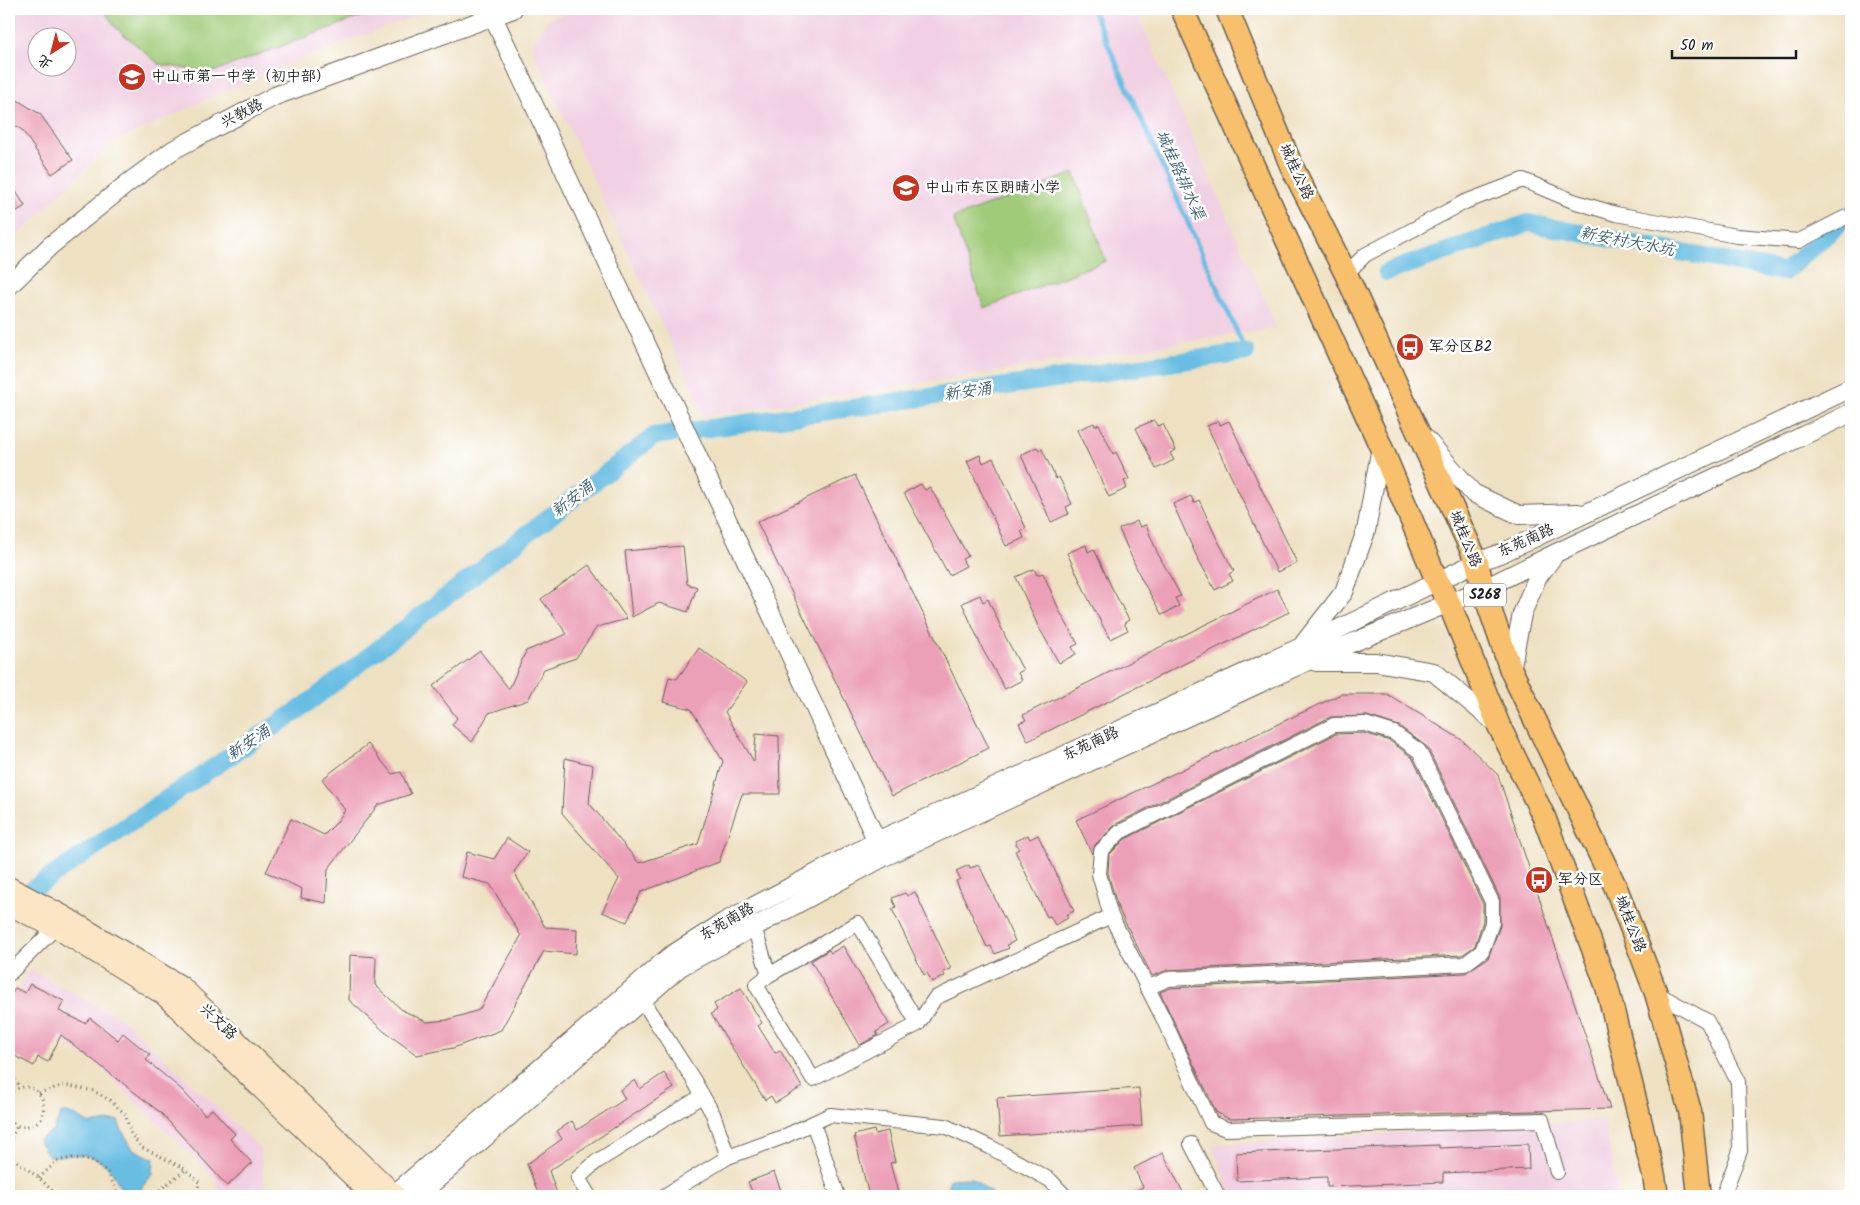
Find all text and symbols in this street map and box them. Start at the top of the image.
north arrow [28,28,78,78]
scale bar [1672,28,1796,60]
text: 50 m [1680,34,1714,58]
text: 北 [33,49,57,75]
school or university icon: 中山市第一中学（初中部） [117,62,147,92]
place label: 中山市第一中学（初中部） [151,65,331,89]
street label: 兴教路 [216,93,268,135]
water label: 城桂路排水渠 [1149,126,1212,226]
street label: 城桂公路 [1272,140,1320,204]
school or university icon: 中山市东区朗晴小学 [891,173,921,203]
place label: 中山市东区朗晴小学 [925,176,1060,200]
water label: 新安村大水坑 [1577,221,1678,264]
bus stop icon: 军分区B2 [1395,332,1425,362]
place label: 军分区B2 [1429,335,1492,359]
water label: 新安涌 [942,376,994,408]
water label: 新安涌 [546,474,600,524]
street label: 城桂公路 [1443,507,1487,571]
street label: 东苑南路 [1494,518,1558,564]
road number: S268 [1464,584,1506,606]
water label: 新安涌 [222,719,277,767]
street label: 东苑南路 [1059,720,1123,768]
bus stop icon: 军分区 [1524,865,1554,895]
place label: 军分区 [1558,868,1603,892]
street label: 城桂公路 [1608,892,1652,956]
street label: 东苑南路 [695,897,759,947]
street label: 兴文路 [193,998,243,1046]

